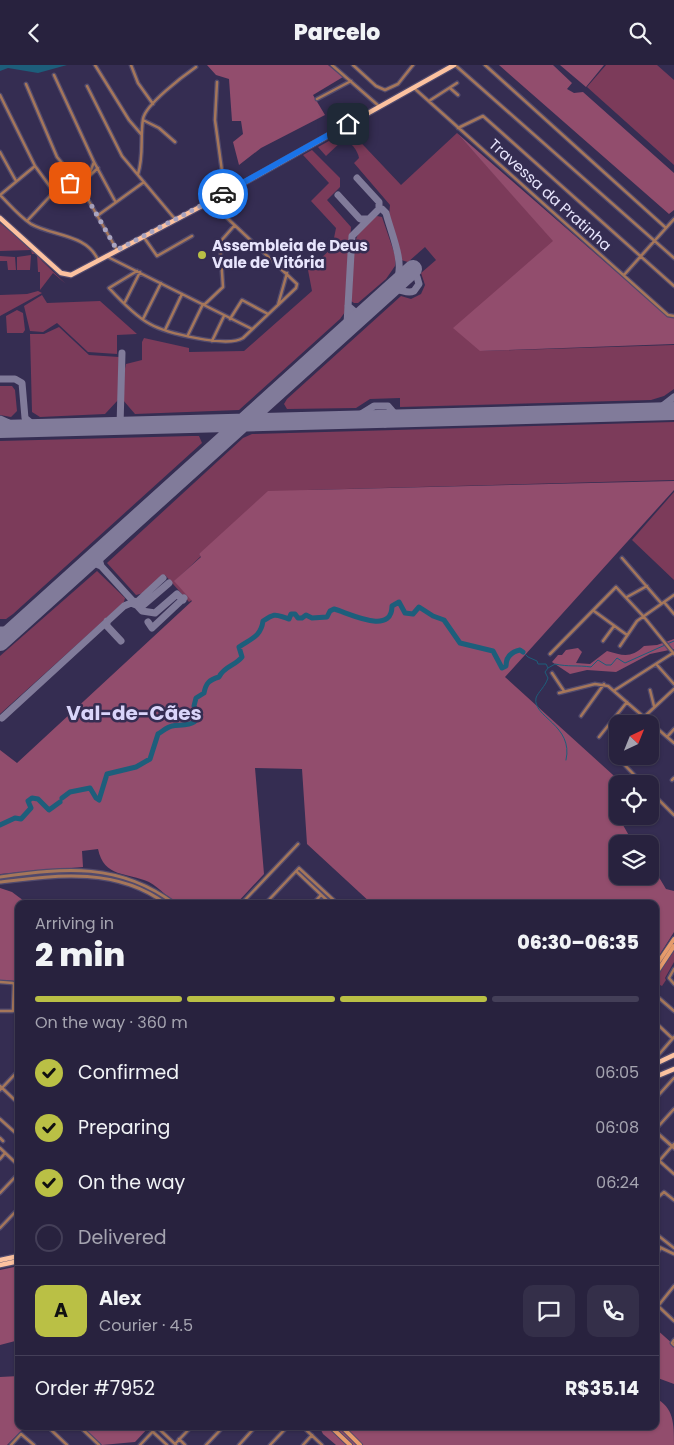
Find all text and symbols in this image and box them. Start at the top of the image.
text: Parcelo [294,17,380,48]
icon: back [20,19,48,47]
icon: search [626,19,654,47]
pin [327,103,369,145]
icon: home [334,110,362,138]
street label: Travessa da Pratinha [484,134,616,255]
pin [49,162,91,204]
icon: bag [56,169,84,197]
courier [198,169,248,219]
icon: car [209,180,237,208]
place label: Assembleia de Deus Vale de Vitória [212,235,368,273]
marker: Assembleia de Deus Vale de Vitória [196,249,208,261]
district label: Val-de-Cães [66,699,202,727]
north arrow [609,715,659,765]
map controls [609,715,659,885]
button: locate [609,775,659,825]
button: layers [609,835,659,885]
text: Arriving in [35,912,114,935]
text: 06:30–06:35 [517,929,639,956]
text: 2 min [35,932,125,977]
text: On the way · 360 m [35,1011,188,1034]
icon: check [35,1059,63,1087]
text: Confirmed [78,1059,179,1086]
text: 06:05 [595,1061,639,1084]
icon: check [35,1114,63,1142]
text: Preparing [78,1114,170,1141]
text: 06:08 [595,1116,639,1139]
icon: check [35,1169,63,1197]
text: On the way [78,1169,185,1196]
text: 06:24 [596,1171,639,1194]
text: Delivered [78,1224,167,1251]
text: Alex [99,1285,141,1312]
button: chat [523,1285,575,1337]
button: phone [587,1285,639,1337]
text: A [54,1297,68,1324]
text: Courier · 4.5 [99,1314,193,1337]
text: Order #7952 [35,1375,155,1402]
text: R$35.14 [565,1375,639,1402]

